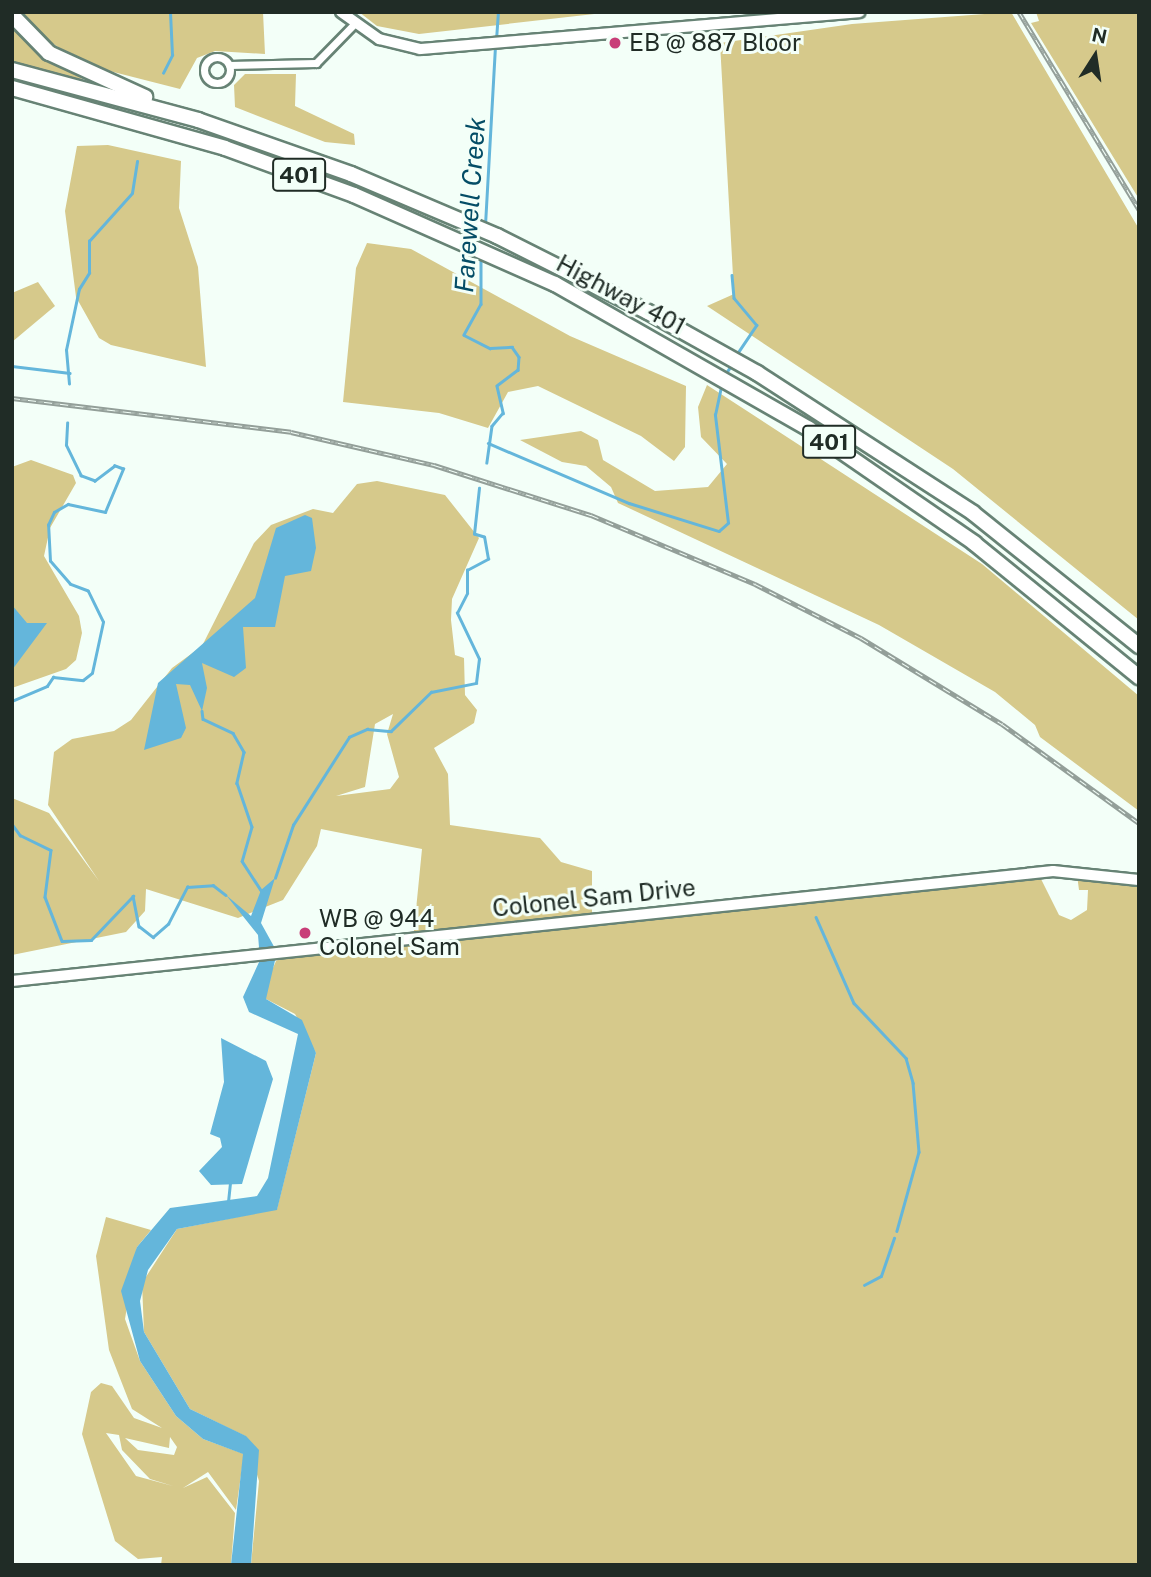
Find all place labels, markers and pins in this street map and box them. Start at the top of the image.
place label: EB @ 887 Bloor [629,29,802,57]
marker: EB @ 887 Bloor [607,35,623,51]
place label: WB @ 944 Colonel Sam [319,905,460,961]
marker: WB @ 944 Colonel Sam [297,925,313,941]

